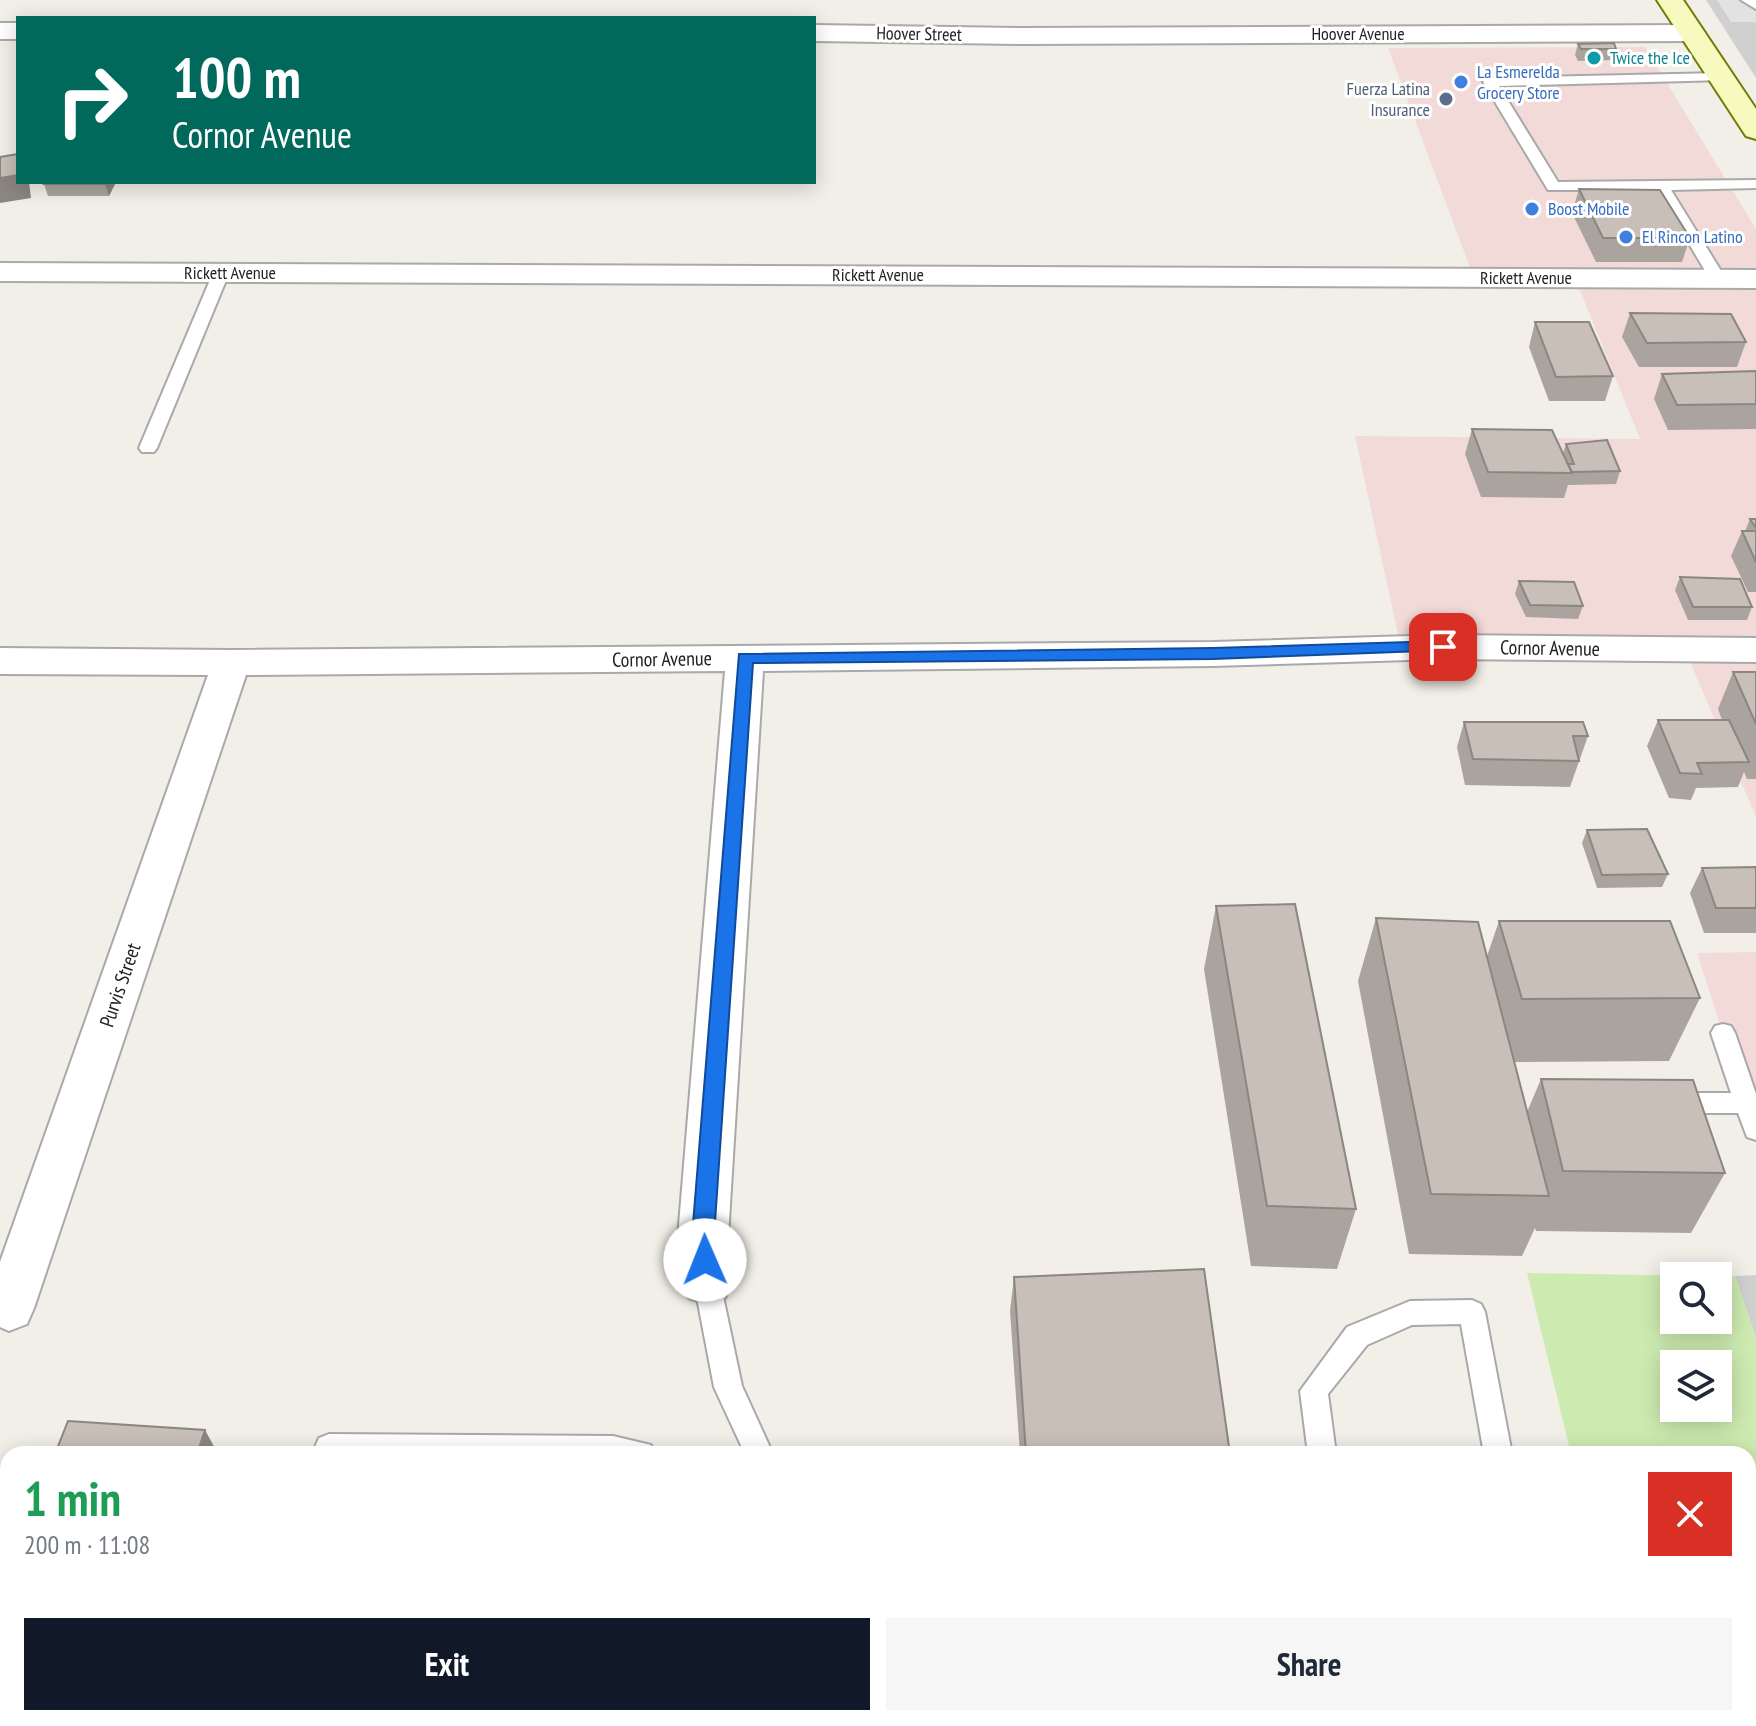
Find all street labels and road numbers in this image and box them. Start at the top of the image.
street label: Hoover Street [876,21,962,46]
street label: Hoover Avenue [1311,22,1405,45]
street label: Rickett Avenue [184,261,276,284]
street label: Rickett Avenue [832,263,924,286]
street label: Rickett Avenue [1480,266,1572,289]
street label: Cornor Avenue [1500,634,1600,662]
street label: Cornor Avenue [612,645,712,673]
street label: Purvis Street [94,939,147,1030]

